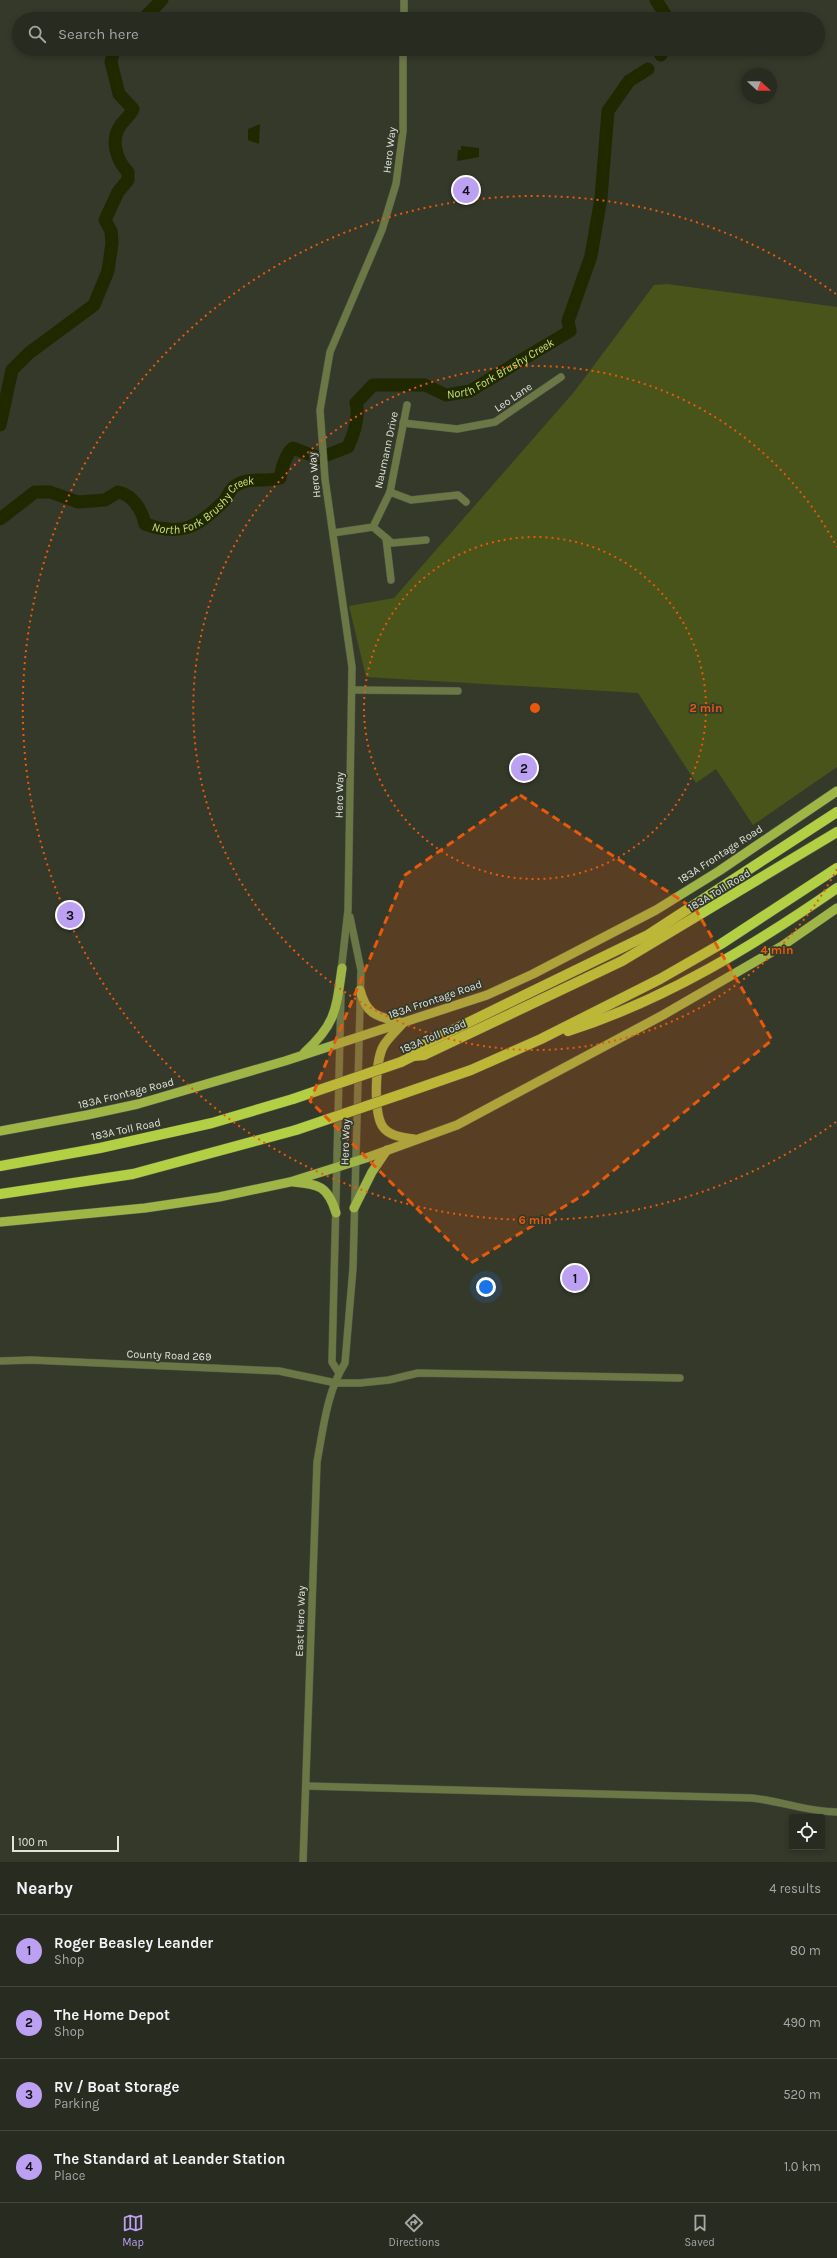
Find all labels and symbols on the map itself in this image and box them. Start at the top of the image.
north arrow [741,68,777,104]
street label: Hero Way [380,126,399,174]
pin: 4 [453,175,479,205]
water label: North Fork Brushy Creek [446,335,557,402]
street label: Leo Lane [492,380,535,415]
street label: Naumann Drive [372,410,401,490]
street label: Hero Way [306,451,323,499]
water label: North Fork Brushy Creek [151,473,255,537]
centre of rings [528,701,542,715]
text: 2 min [689,701,723,715]
pin: 2 [511,753,537,783]
street label: Hero Way [333,772,346,818]
street label: 183A Frontage Road [676,822,765,887]
street label: 183A Toll Road [686,867,753,914]
pin: 3 [57,900,83,930]
text: 4 min [761,943,793,957]
street label: 183A Frontage Road [387,977,484,1022]
street label: 183A Toll Road [398,1017,468,1056]
street label: 183A Frontage Road [77,1075,175,1112]
street label: 183A Toll Road [90,1116,162,1143]
street label: Hero Way [338,1119,353,1165]
text: 6 min [518,1213,552,1227]
pin: 1 [562,1263,588,1293]
your location [476,1277,496,1297]
street label: County Road 269 [126,1348,212,1363]
street label: East Hero Way [293,1585,308,1657]
scale bar [12,1834,119,1853]

